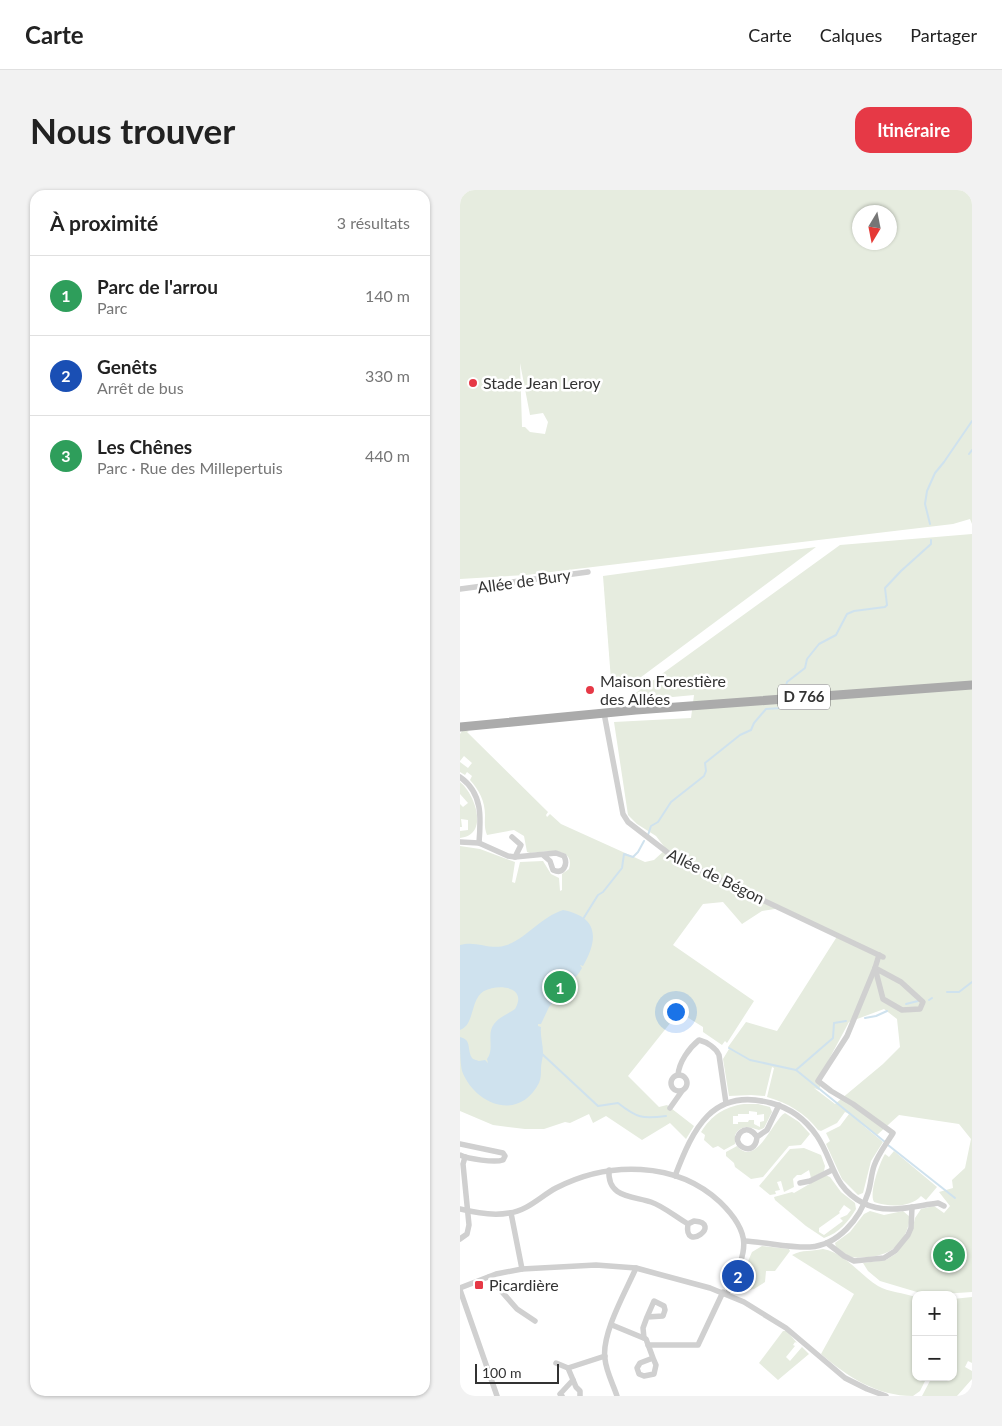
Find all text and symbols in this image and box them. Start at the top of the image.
text: Carte [25,20,84,49]
text: Carte [748,24,792,46]
text: Calques [820,24,882,46]
text: Partager [910,24,977,46]
button: Itinéraire [855,107,972,153]
text: Nous trouver [30,109,235,151]
north arrow [852,205,897,250]
text: À proximité [50,210,158,235]
text: 3 résultats [337,213,410,232]
text: Parc de l'arrou [97,275,218,298]
text: 1 [61,286,71,305]
text: 140 m [365,286,410,305]
text: Parc [97,298,127,317]
text: Genêts [97,355,157,378]
text: 2 [61,366,71,385]
text: 330 m [365,366,410,385]
place label: Stade Jean Leroy [483,373,601,392]
marker: Stade Jean Leroy [467,377,479,389]
text: Arrêt de bus [97,378,184,397]
text: Les Chênes [97,435,192,458]
text: 3 [61,446,71,465]
text: 440 m [365,446,410,465]
text: Parc · Rue des Millepertuis [97,458,283,477]
street label: Allée de Bury [476,564,573,596]
place label: Maison Forestière des Allées [600,671,726,708]
marker: Maison Forestière des Allées [584,684,596,696]
road number: D 766 [778,684,830,710]
street label: Allée de Bégon [665,844,768,907]
pin: 1 [544,968,576,1006]
your location [663,999,689,1025]
pin: 3 [933,1236,965,1274]
pin: 2 [722,1257,754,1295]
place label: Picardière [489,1275,559,1294]
marker: Picardière [473,1279,485,1291]
map controls [912,1291,957,1381]
button: + [912,1291,957,1336]
button: − [912,1336,957,1381]
scale bar [475,1361,559,1384]
text: 100 m [482,1364,521,1381]

